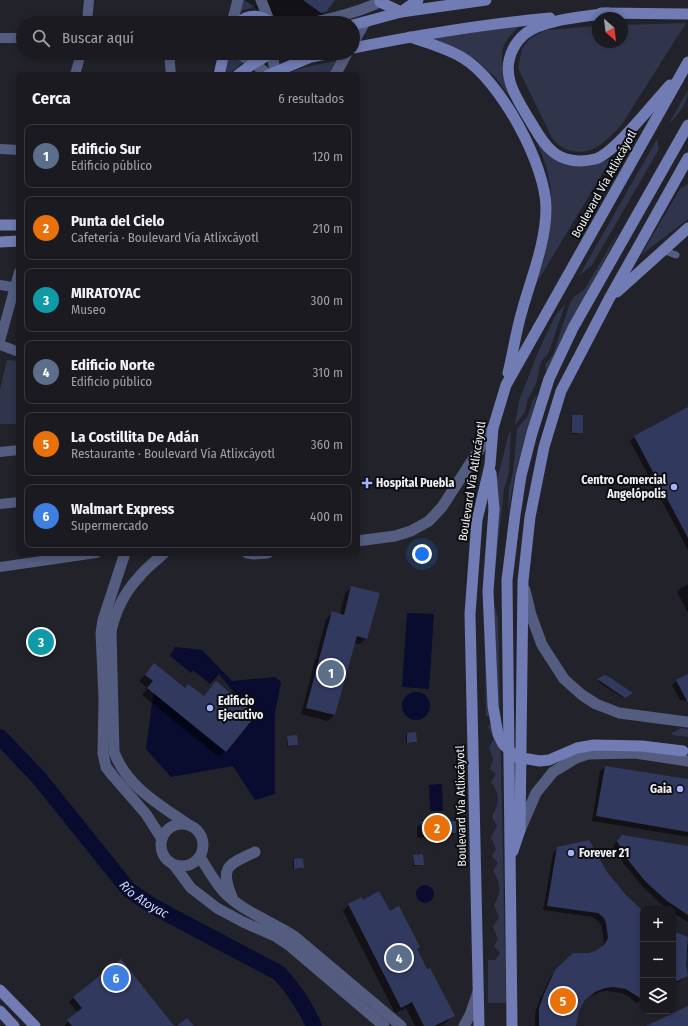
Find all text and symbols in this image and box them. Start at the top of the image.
north arrow [592,12,628,48]
search box [16,16,360,60]
icon: search [30,27,52,49]
text: Buscar aquí [62,29,134,47]
text: Cerca [32,88,71,109]
text: 6 resultados [278,91,344,106]
street label: Boulevard Vía Atlixcáyotl [569,128,639,240]
text: Edificio Sur [71,140,141,158]
text: 1 [43,149,49,164]
text: 120 m [312,149,343,164]
text: Edificio público [71,158,152,173]
text: Punta del Cielo [71,212,165,230]
text: 2 [43,221,49,236]
text: 210 m [313,221,343,236]
text: Cafetería · Boulevard Vía Atlixcáyotl [71,230,259,245]
text: MIRATOYAC [71,284,141,302]
text: 3 [43,293,49,308]
text: 300 m [311,293,343,308]
text: Museo [71,302,106,317]
text: Edificio Norte [71,356,155,374]
text: 4 [43,365,49,380]
text: 310 m [313,365,343,380]
text: Edificio público [71,374,152,389]
street label: Boulevard Vía Atlixcáyotl [456,420,488,542]
text: La Costillita De Adán [71,428,199,446]
text: 5 [43,437,49,452]
text: 360 m [311,437,343,452]
text: Restaurante · Boulevard Vía Atlixcáyotl [71,446,275,461]
place label: Centro Comercial Angelópolis [581,473,667,501]
place label: Hospital Puebla [376,476,455,490]
marker: Hospital Puebla [361,477,373,489]
marker: Centro Comercial Angelópolis [669,482,679,492]
text: Walmart Express [71,500,174,518]
text: 6 [43,509,49,524]
text: 400 m [310,509,343,524]
text: Supermercado [71,518,148,533]
your location [412,544,432,564]
pin: 3 [28,627,54,657]
pin: 1 [318,658,344,688]
place label: Edificio Ejecutivo [218,694,264,722]
marker: Edificio Ejecutivo [205,703,215,713]
street label: Boulevard Vía Atlixcáyotl [453,745,469,867]
place label: Gaia [650,782,672,796]
marker: Gaia [675,784,685,794]
pin: 2 [424,813,450,843]
place label: Forever 21 [579,846,629,860]
marker: Forever 21 [566,848,576,858]
water label: Río Atoyac [116,878,171,921]
map controls [640,906,676,1014]
button: + [640,906,676,942]
button: − [640,942,676,978]
pin: 4 [386,943,412,973]
pin: 6 [103,963,129,993]
button: layers [640,978,676,1014]
pin: 5 [550,986,576,1016]

